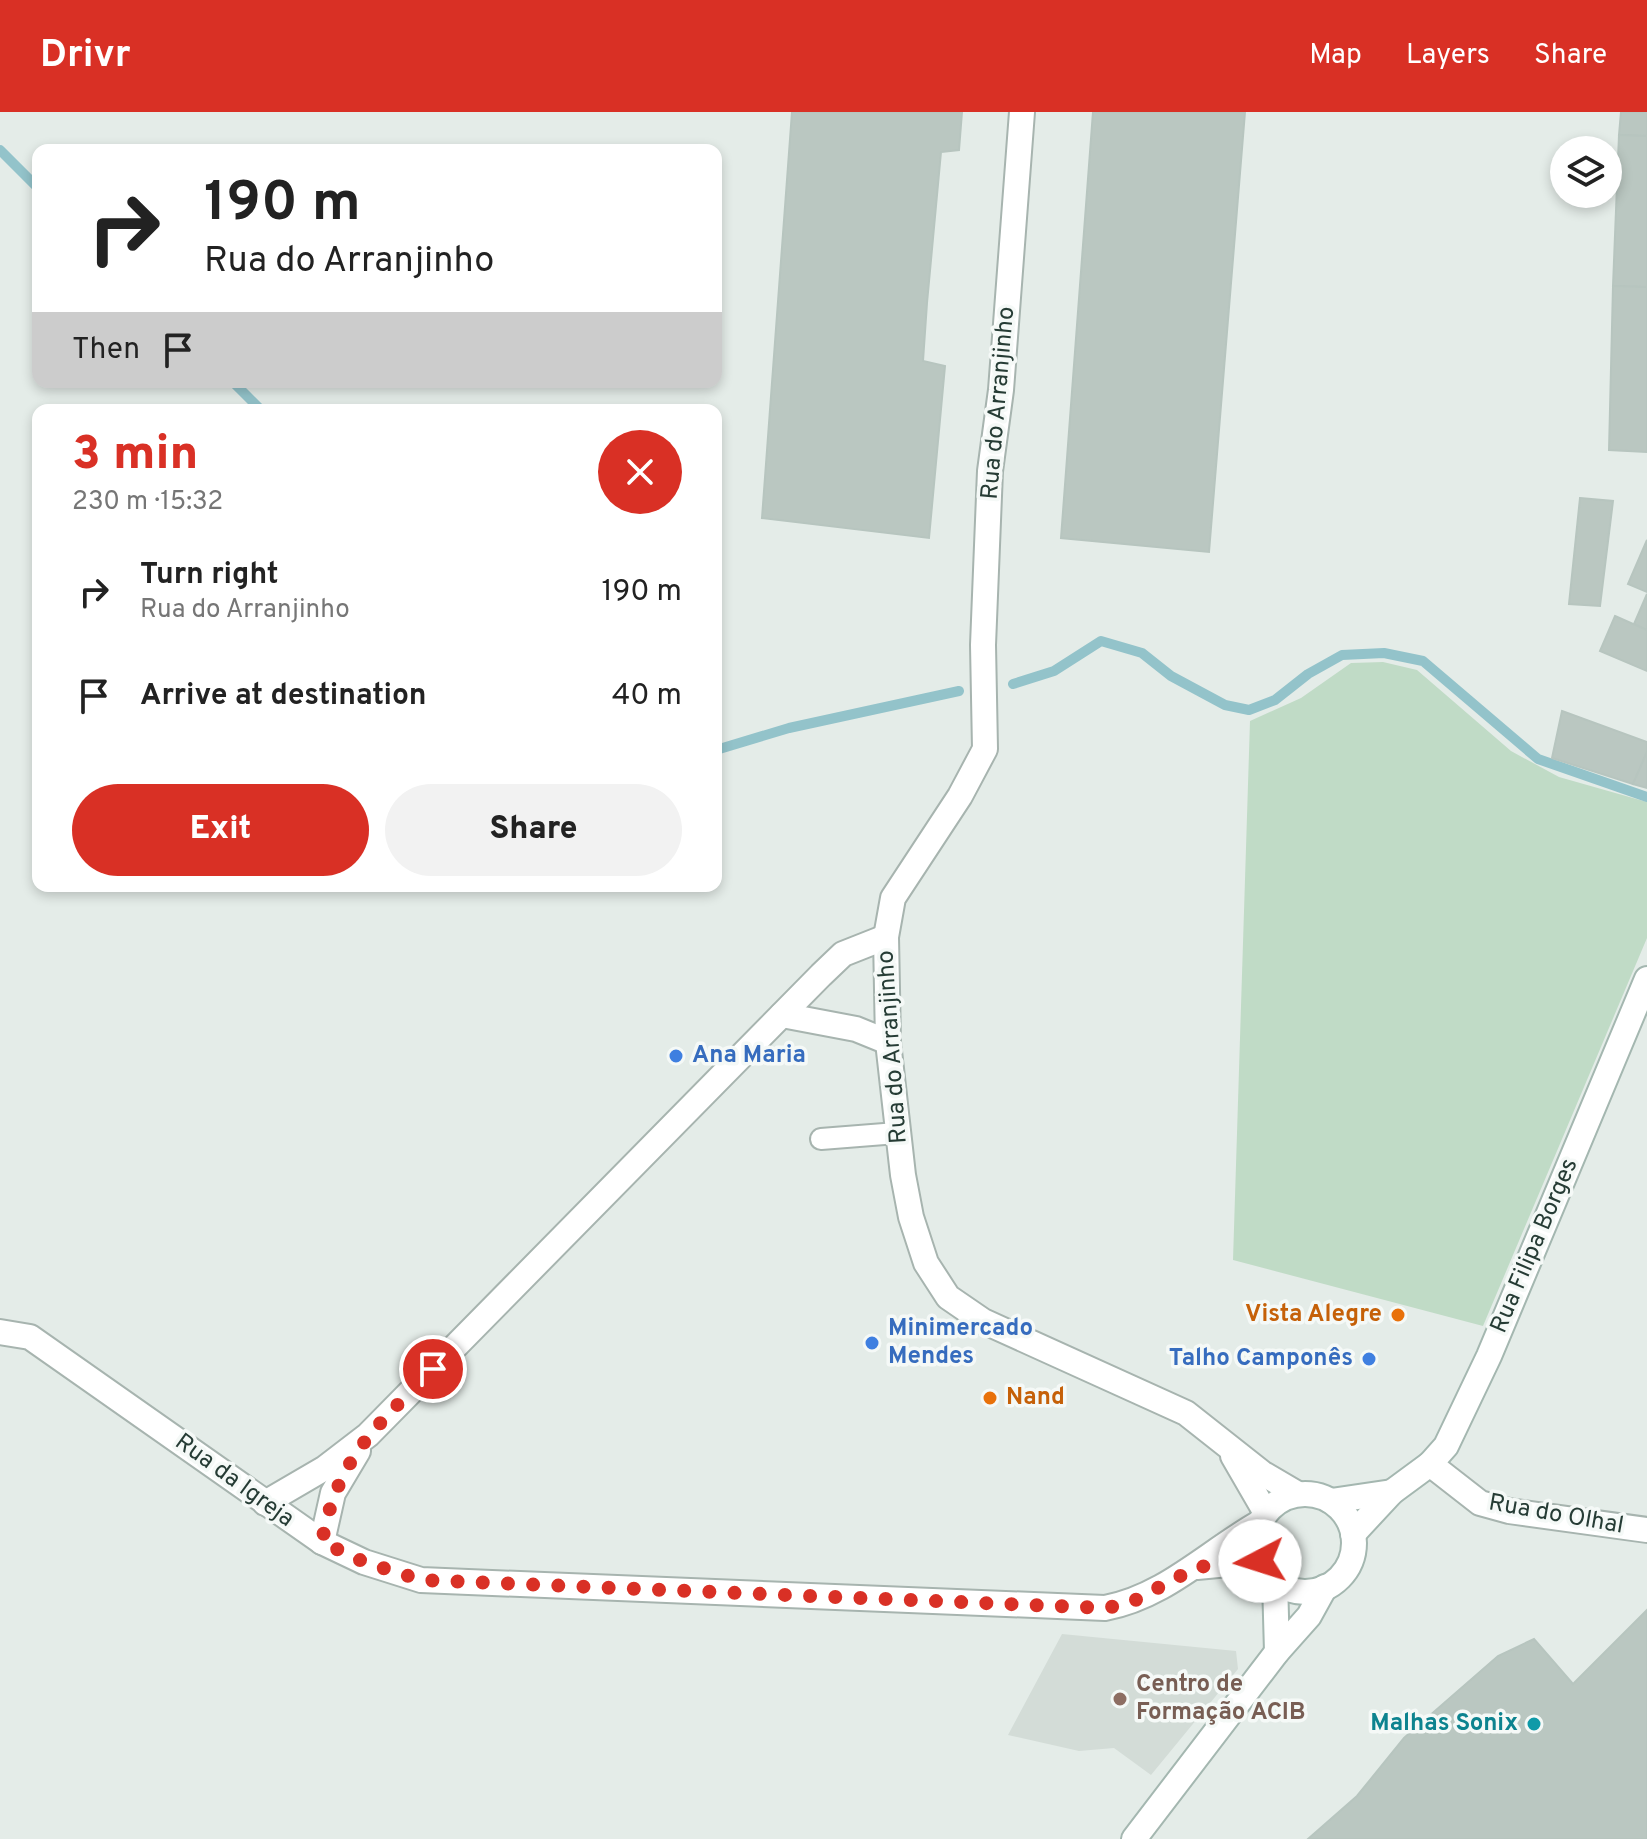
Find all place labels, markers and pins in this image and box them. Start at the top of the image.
place label: Ana Maria [692,1041,806,1071]
marker: Ana Maria [667,1047,685,1065]
place label: Vista Alegre [1245,1300,1382,1330]
marker: Vista Alegre [1389,1306,1407,1324]
place label: Minimercado Mendes [888,1314,1033,1372]
marker: Minimercado Mendes [863,1334,881,1352]
pin [399,1335,467,1403]
place label: Talho Camponês [1169,1344,1353,1374]
marker: Talho Camponês [1360,1350,1378,1368]
place label: Nand [1006,1383,1065,1413]
marker: Nand [981,1389,999,1407]
place label: Centro de Formação ACIB [1136,1670,1305,1728]
marker: Centro de Formação ACIB [1111,1690,1129,1708]
place label: Malhas Sonix [1370,1709,1518,1739]
marker: Malhas Sonix [1525,1715,1543,1733]

